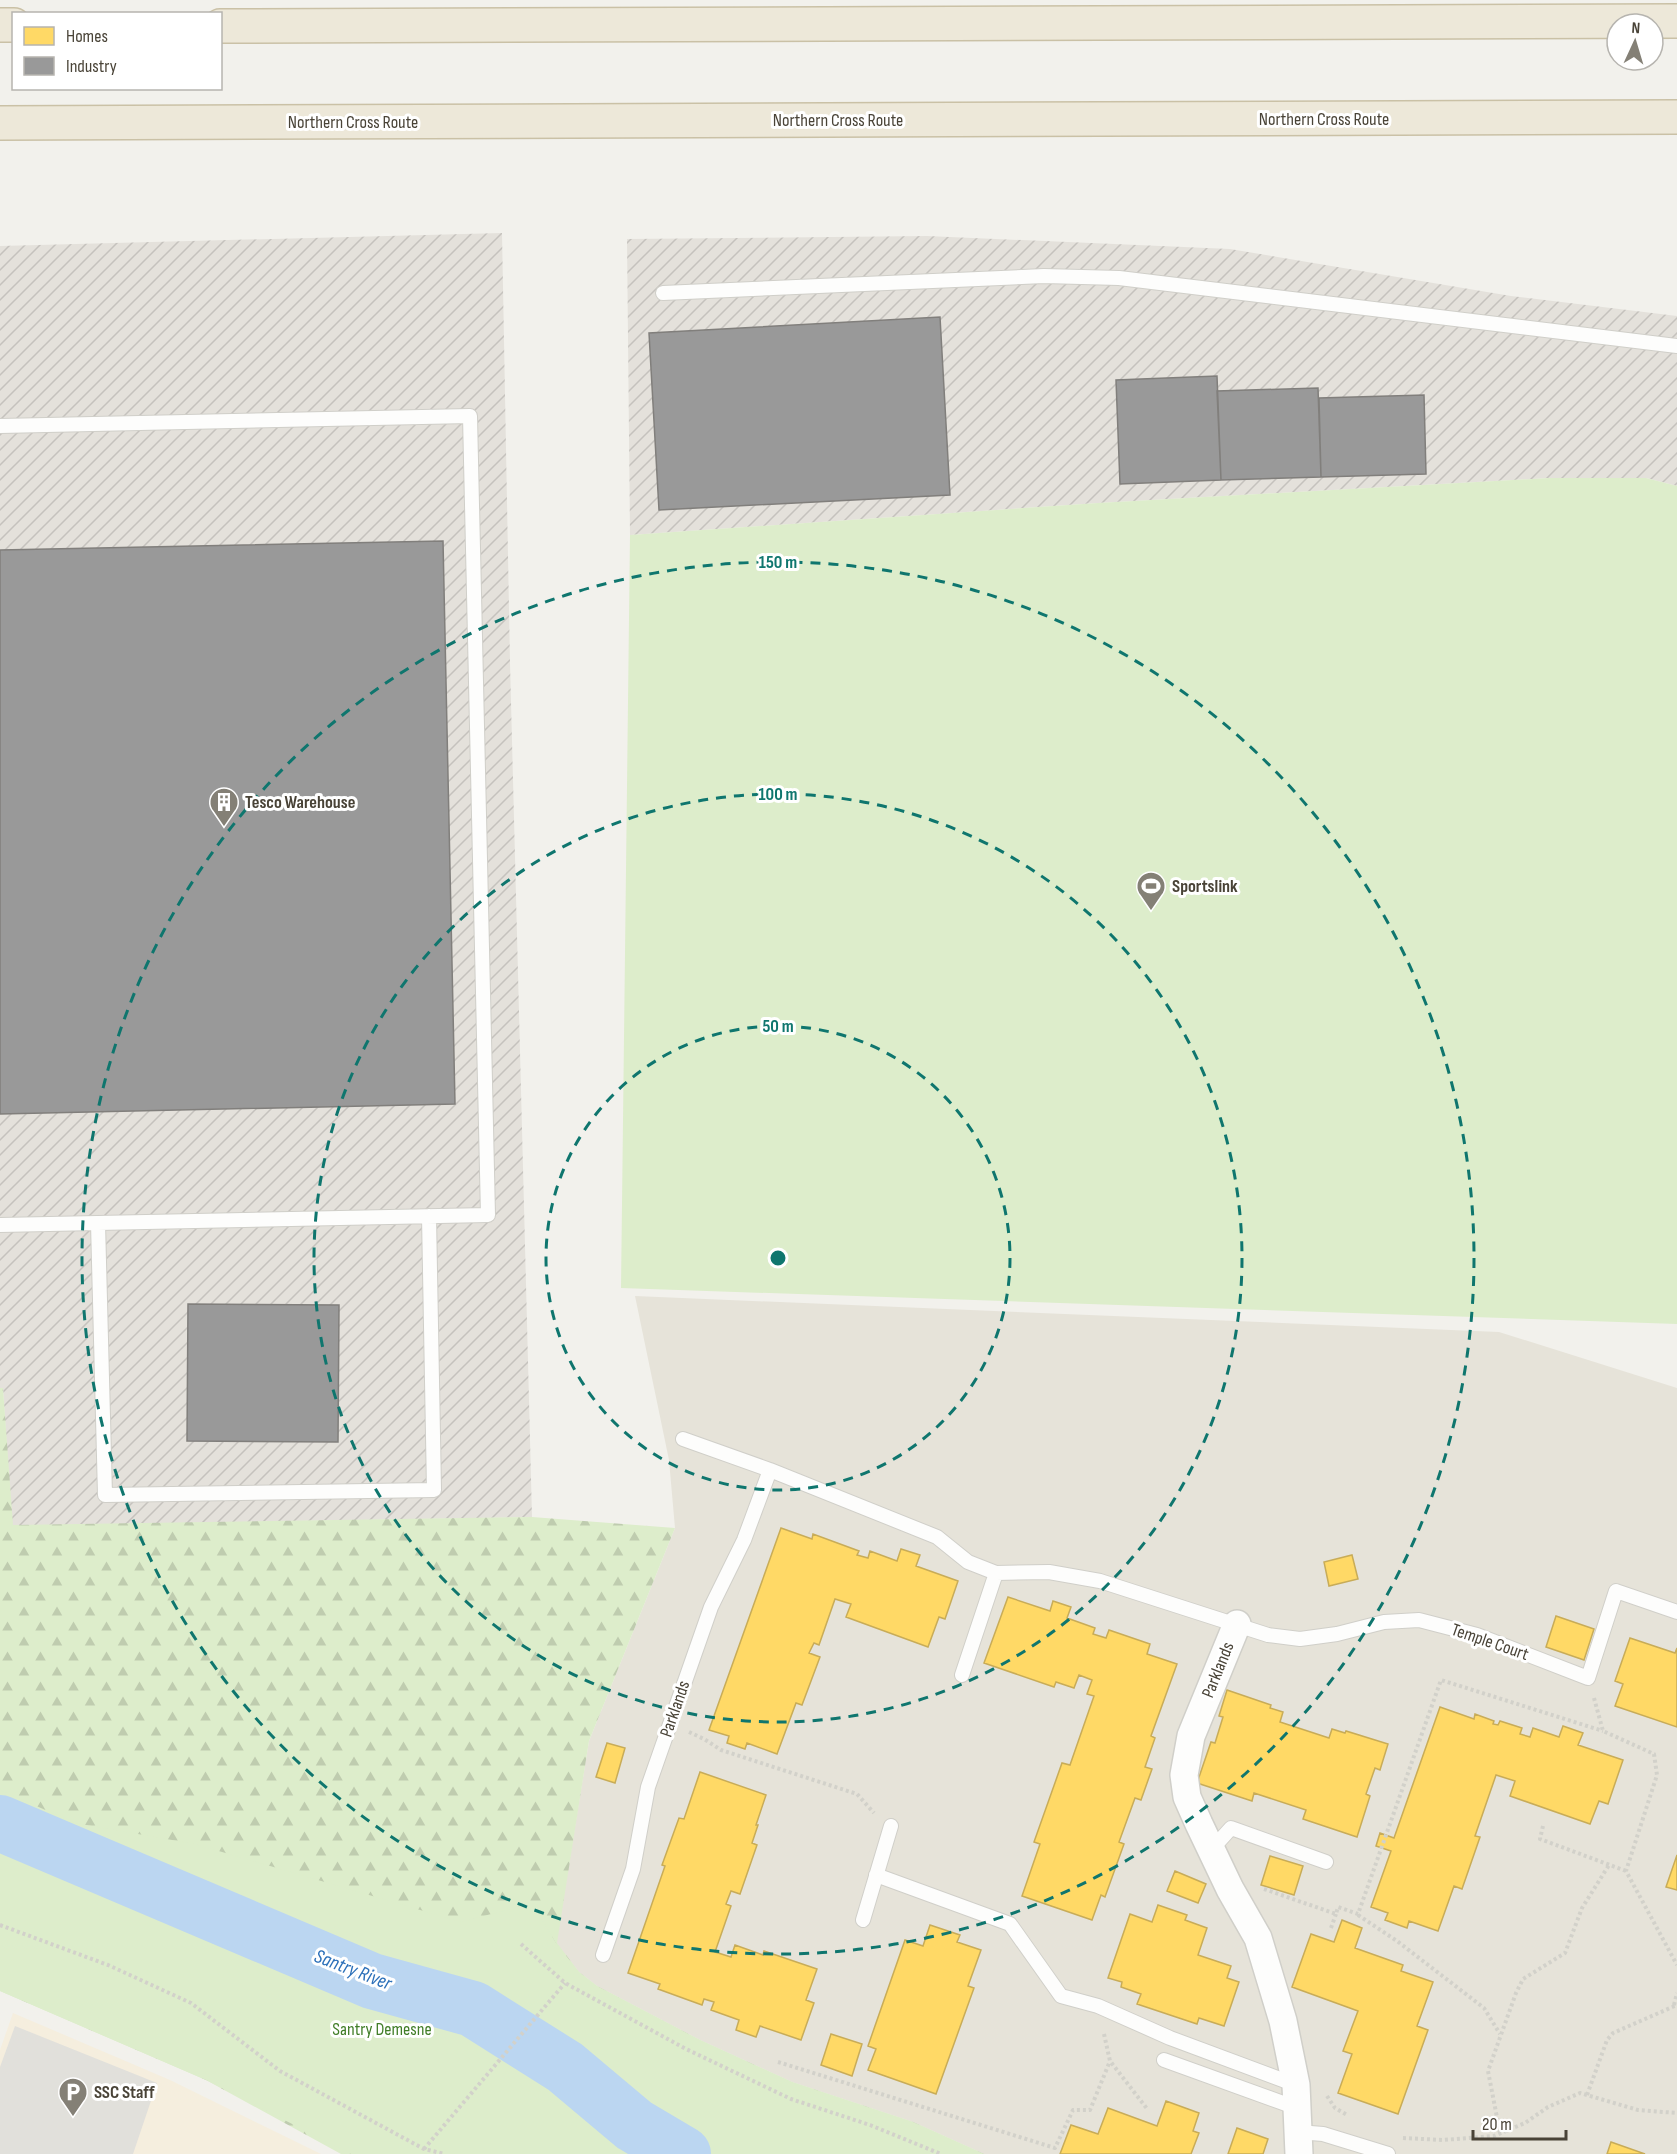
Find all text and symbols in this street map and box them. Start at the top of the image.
legend [12,12,222,90]
north arrow [1605,12,1665,72]
text: N [1631,19,1641,38]
text: Homes [66,26,108,47]
text: Industry [66,56,117,77]
street label: Northern Cross Route [1259,109,1389,130]
street label: Northern Cross Route [773,110,903,131]
street label: Northern Cross Route [288,112,418,133]
text: 150 m [759,552,797,573]
text: 100 m [759,784,798,805]
building icon: Tesco Warehouse [208,786,240,828]
place label: Tesco Warehouse [245,792,355,813]
sports icon: Sportslink [1135,870,1167,912]
place label: Sportslink [1172,876,1238,897]
text: 50 m [762,1016,794,1037]
centre of rings [768,1248,788,1268]
street label: Temple Court [1449,1619,1532,1665]
street label: Parklands [1197,1639,1239,1701]
street label: Parklands [656,1678,694,1740]
water label: Santry River [311,1944,396,1996]
park label: Santry Demesne [332,2019,432,2040]
parking icon: SSC Staff [57,2076,89,2118]
place label: SSC Staff [94,2082,155,2103]
scale bar [1473,2103,1566,2141]
text: 20 m [1482,2114,1512,2135]

